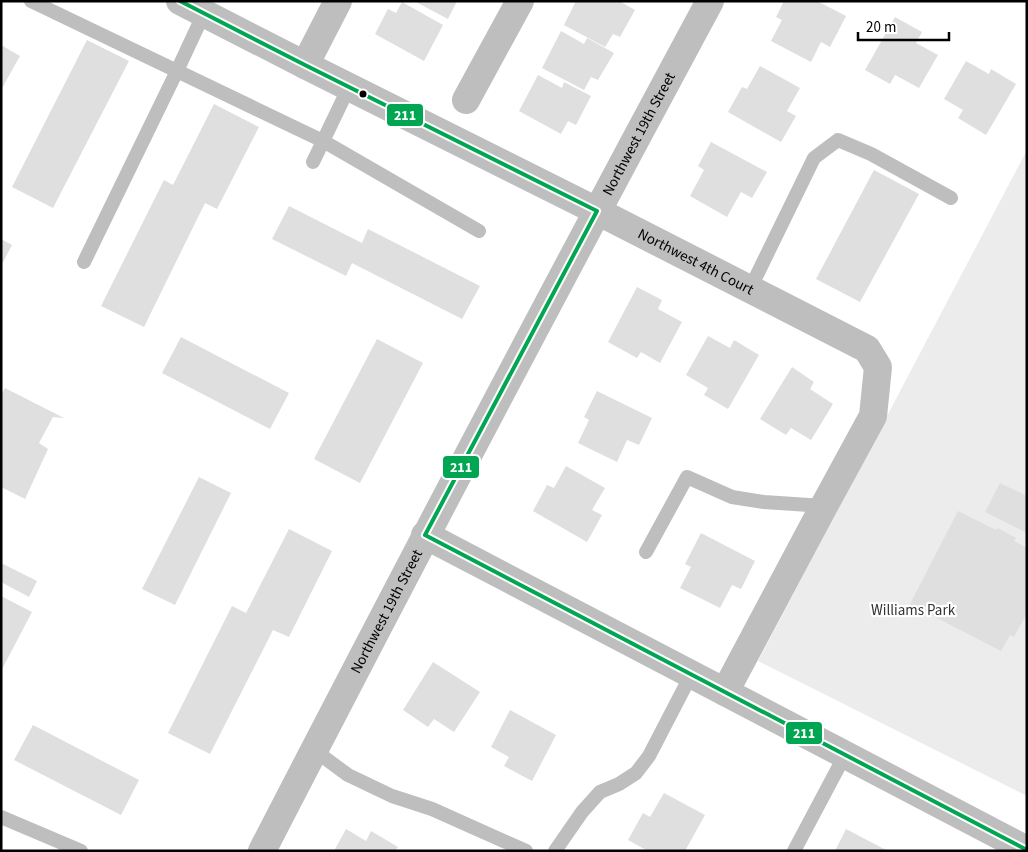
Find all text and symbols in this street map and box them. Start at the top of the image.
scale bar [858,10,949,42]
text: 20 m [866,17,896,38]
street label: Northwest 19th Street [597,69,681,200]
unlabelled marker [358,89,368,99]
line badge: 211 [386,103,424,127]
text: 211 [394,106,416,126]
street label: Northwest 4th Court [634,224,757,300]
line badge: 211 [442,455,480,479]
text: 211 [450,458,472,478]
street label: Northwest 19th Street [346,546,428,677]
park label: Williams Park [871,600,956,621]
line badge: 211 [785,721,823,745]
text: 211 [793,724,815,744]

